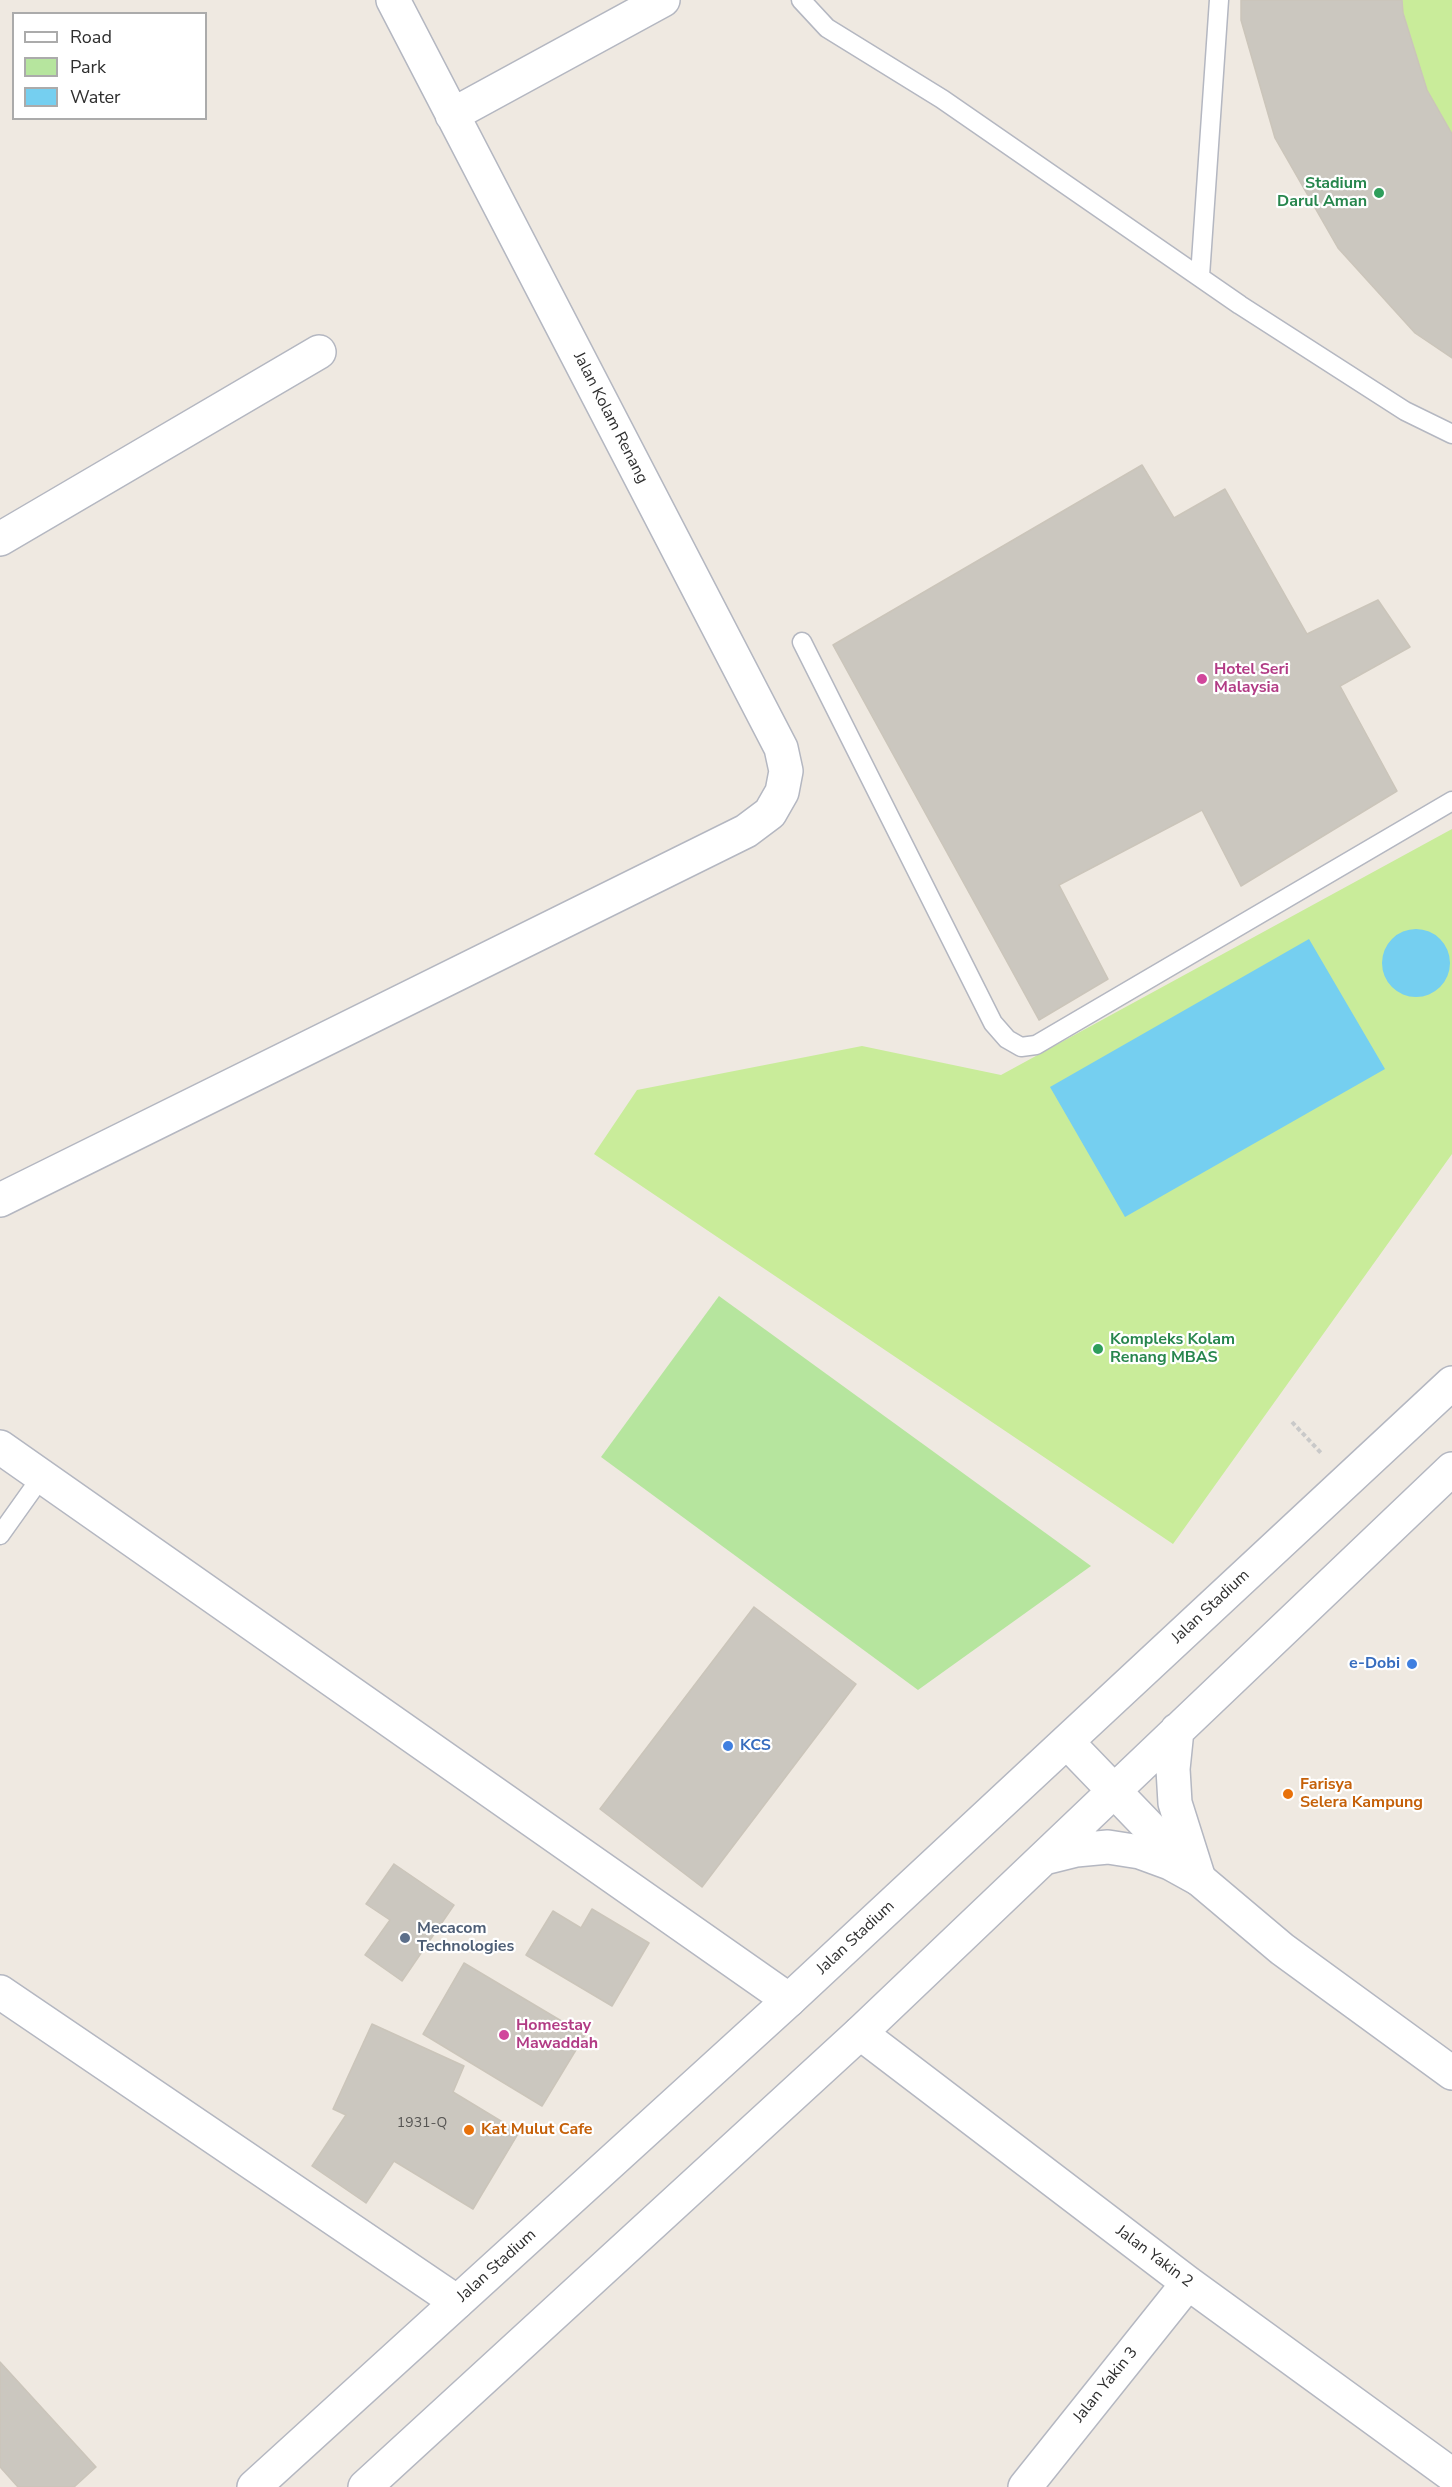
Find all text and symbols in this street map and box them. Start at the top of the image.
legend [12,12,207,120]
text: Road [70,25,112,49]
text: Park [70,55,106,79]
text: Water [70,85,121,109]
place label: Stadium Darul Aman [1277,174,1367,212]
marker: Stadium Darul Aman [1372,186,1386,200]
street label: Jalan Kolam Renang [569,349,651,487]
place label: Hotel Seri Malaysia [1214,660,1289,698]
marker: Hotel Seri Malaysia [1195,672,1209,686]
place label: Kompleks Kolam Renang MBAS [1110,1330,1235,1368]
marker: Kompleks Kolam Renang MBAS [1091,1342,1105,1356]
street label: Jalan Stadium [1168,1566,1254,1648]
place label: e-Dobi [1349,1654,1400,1674]
marker: e-Dobi [1405,1657,1419,1671]
place label: KCS [740,1736,771,1756]
marker: KCS [721,1739,735,1753]
place label: Farisya Selera Kampung [1300,1775,1423,1813]
marker: Farisya Selera Kampung [1281,1787,1295,1801]
street label: Jalan Stadium [813,1897,899,1979]
place label: Mecacom Technologies [417,1919,514,1957]
marker: Mecacom Technologies [398,1931,412,1945]
place label: Homestay Mawaddah [516,2016,598,2054]
marker: Homestay Mawaddah [497,2028,511,2042]
house number: 1931-Q [397,2116,447,2132]
place label: Kat Mulut Cafe [481,2120,592,2140]
marker: Kat Mulut Cafe [462,2123,476,2137]
street label: Jalan Yakin 2 [1112,2222,1196,2292]
street label: Jalan Stadium [454,2226,540,2306]
street label: Jalan Yakin 3 [1070,2343,1142,2427]

